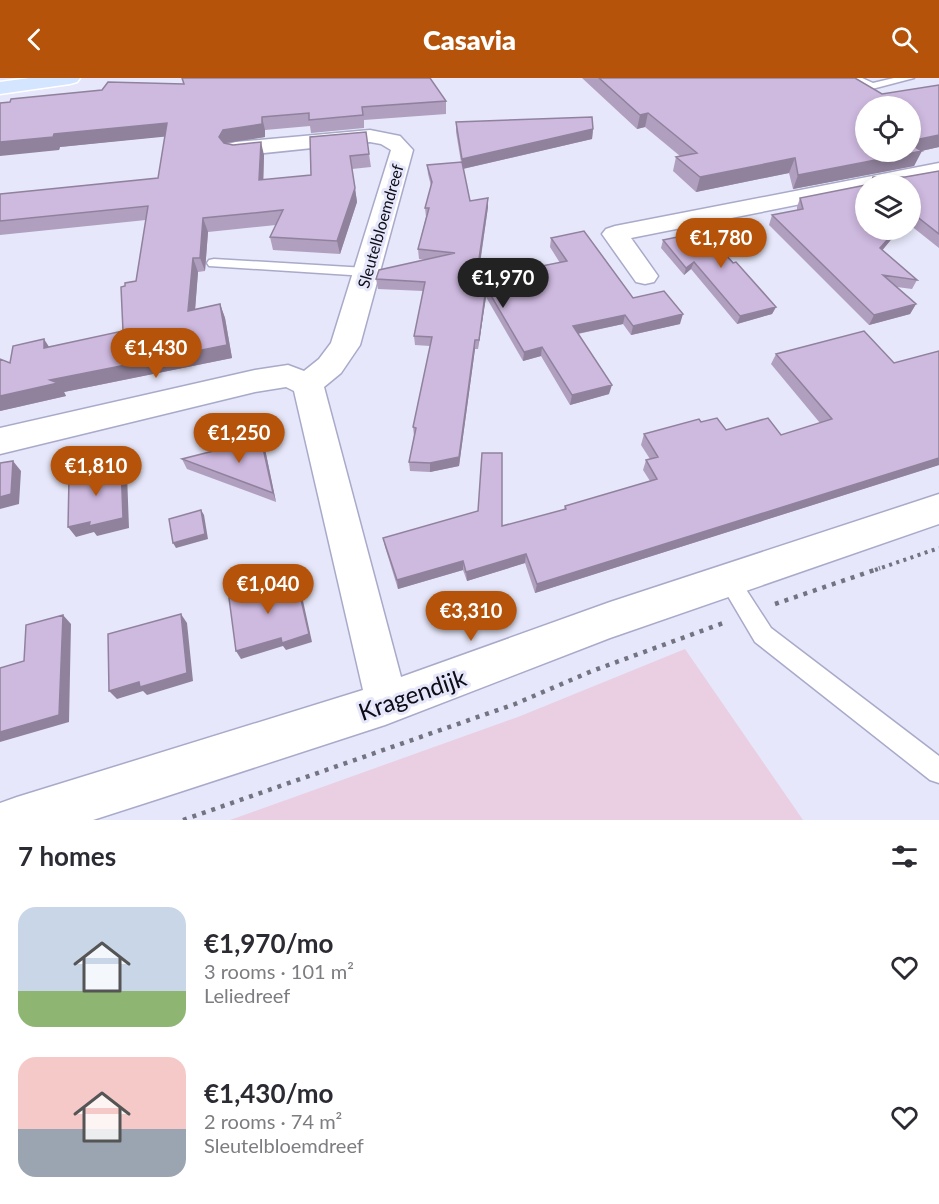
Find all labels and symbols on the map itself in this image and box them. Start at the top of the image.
street label: Sleutelbloemdreef [353,162,407,290]
pin: €1,780 [672,218,770,269]
pin: €1,970 [454,258,552,309]
pin: €1,430 [107,328,205,379]
pin: €1,250 [190,413,288,464]
pin: €1,810 [47,446,145,497]
pin: €1,040 [219,564,317,615]
pin: €3,310 [422,591,520,642]
street label: Kragendijk [354,662,470,726]

